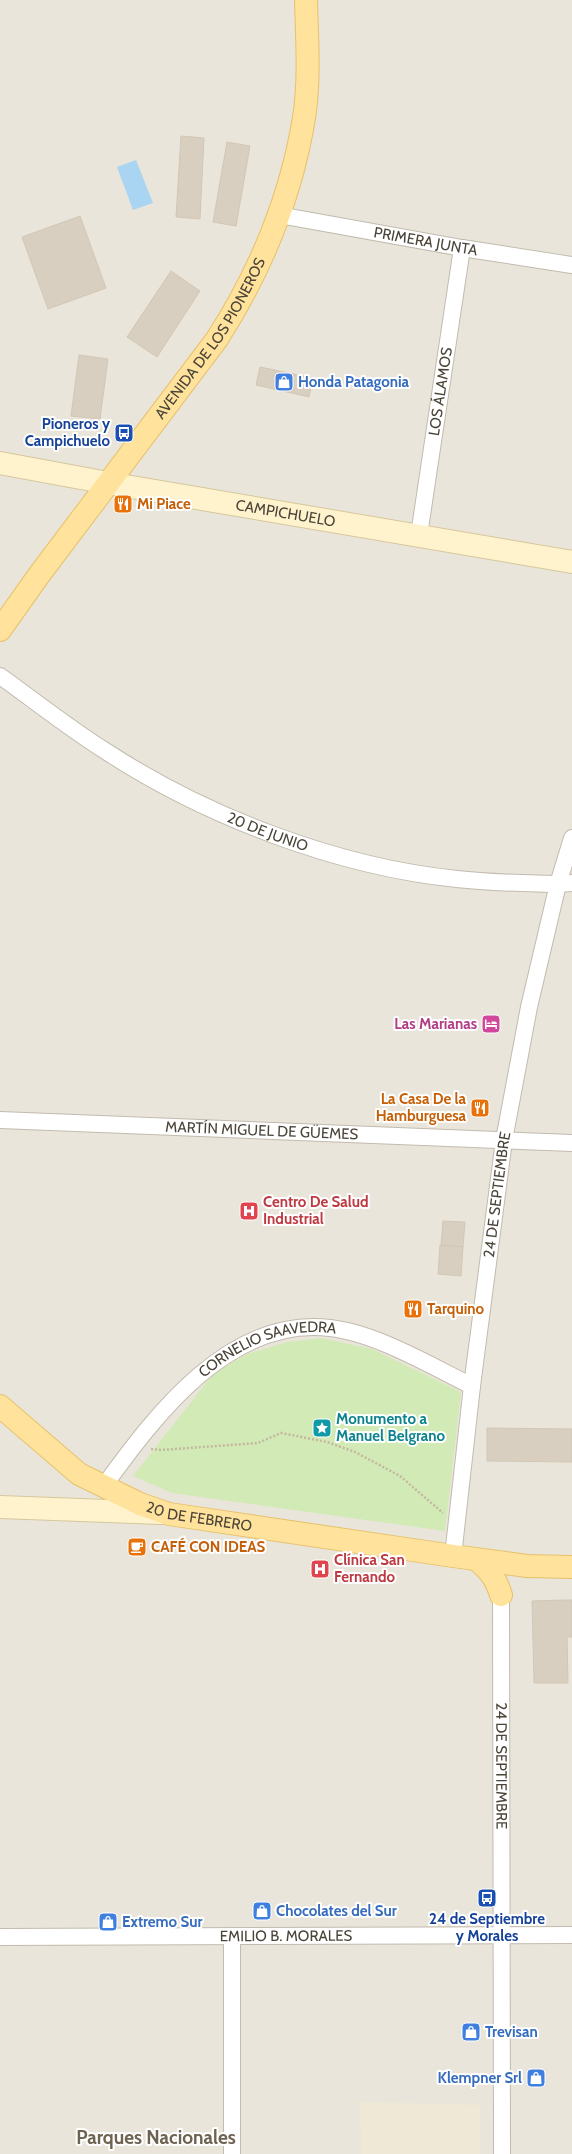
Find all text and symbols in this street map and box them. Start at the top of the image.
street label: PRIMERA JUNTA [372,223,480,259]
street label: AVENIDA DE LOS PIONEROS [151,255,269,422]
street label: LOS ÁLAMOS [425,346,456,437]
shop icon: Honda Patagonia [273,371,295,393]
place label: Honda Patagonia [298,373,410,391]
place label: Pioneros y Campichuelo [25,415,111,450]
bus stop icon: Pioneros y Campichuelo [113,422,135,444]
restaurant icon: Mi Piace [112,493,134,515]
place label: Mi Piace [137,495,191,513]
street label: CAMPICHUELO [234,496,337,531]
street label: 20 DE JUNIO [224,808,310,855]
hotel icon: Las Marianas [480,1013,502,1035]
place label: Las Marianas [394,1015,477,1033]
place label: La Casa De la Hamburguesa [376,1090,467,1125]
restaurant icon: La Casa De la Hamburguesa [469,1097,491,1119]
street label: MARTÍN MIGUEL DE GÜEMES [165,1118,359,1143]
street label: 24 DE SEPTIEMBRE [480,1130,514,1259]
place label: Centro De Salud Industrial [263,1193,369,1228]
hospital icon: Centro De Salud Industrial [238,1200,260,1222]
restaurant icon: Tarquino [402,1298,424,1320]
place label: Tarquino [427,1300,485,1318]
street label: CORNELIO SAAVEDRA [195,1318,338,1381]
place label: Monumento a Manuel Belgrano [336,1410,446,1445]
place icon: Monumento a Manuel Belgrano [311,1417,333,1439]
street label: 20 DE FEBRERO [144,1498,253,1535]
cafe icon: CAFÉ CON IDEAS [126,1536,148,1558]
place label: CAFÉ CON IDEAS [151,1537,266,1556]
place label: Clínica San Fernando [334,1551,405,1586]
hospital icon: Clínica San Fernando [309,1558,331,1580]
street label: 24 DE SEPTIEMBRE [492,1703,510,1829]
bus stop icon: 24 de Septiembre y Morales [476,1887,498,1909]
shop icon: Chocolates del Sur [251,1900,273,1922]
place label: Chocolates del Sur [276,1902,397,1920]
place label: 24 de Septiembre y Morales [429,1910,545,1945]
shop icon: Extremo Sur [97,1911,119,1933]
place label: Extremo Sur [122,1913,202,1931]
street label: EMILIO B. MORALES [220,1927,353,1945]
shop icon: Trevisan [460,2021,482,2043]
place label: Trevisan [485,2023,538,2041]
shop icon: Klempner Srl [525,2067,547,2089]
place label: Klempner Srl [438,2069,522,2087]
district label: Parques Nacionales [76,2126,236,2149]

